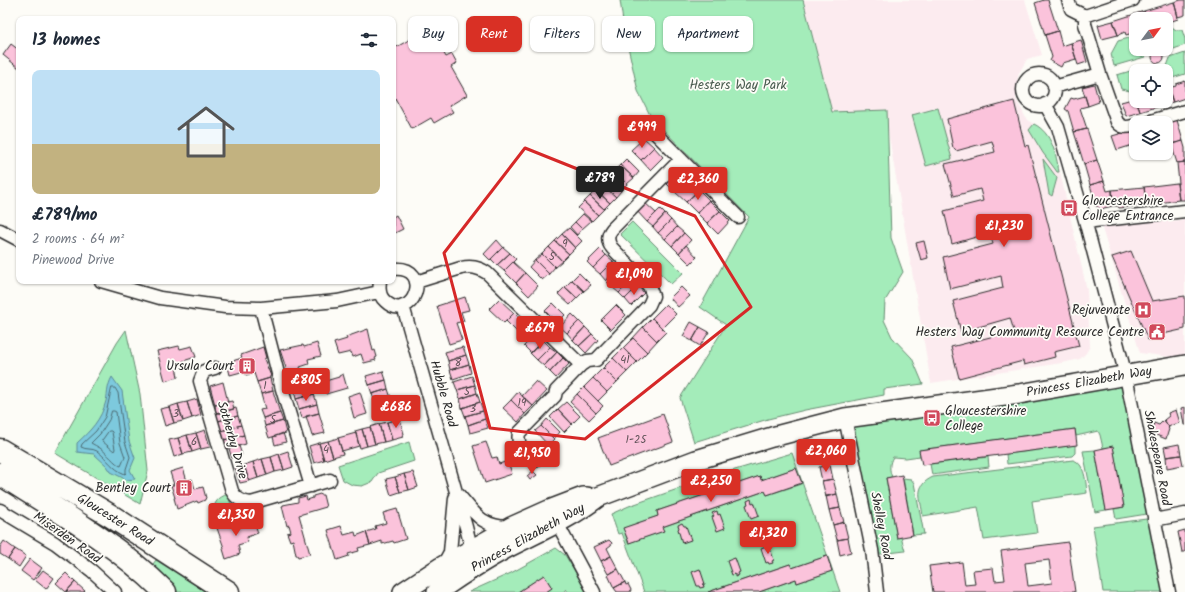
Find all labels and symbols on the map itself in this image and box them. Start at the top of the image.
north arrow [1129,12,1173,56]
park label: Hesters Way Park [689,75,787,96]
pin: £999 [618,115,666,149]
pin: £789 [576,166,624,200]
pin: £2,360 [665,167,731,201]
place label: Gloucestershire College Entrance [1082,191,1174,227]
bus stop icon: Gloucestershire College Entrance [1059,198,1079,218]
pin: £1,230 [971,214,1037,248]
house number: 9 [562,235,568,253]
house number: 5 [549,248,556,266]
pin: £1,090 [601,262,667,296]
place label: Rejuvenate [1072,300,1130,321]
hospital icon: Rejuvenate [1133,300,1153,320]
pin: £679 [516,316,564,350]
place label: Hesters Way Community Resource Centre [915,322,1144,343]
public building icon: Hesters Way Community Resource Centre [1147,322,1167,342]
house number: 41 [620,351,630,369]
house number: 8 [455,354,462,372]
place label: Ursula Court [166,356,235,377]
building icon: Ursula Court [237,356,257,376]
street label: Hubble Road [423,358,463,431]
street label: Princess Elizabeth Way [1025,360,1154,403]
pin: £805 [282,368,330,402]
house number: 1 [263,377,267,395]
house number: 5 [464,383,471,401]
house number: 19 [518,394,527,412]
pin: £686 [372,395,420,429]
street label: Sotherby Drive [211,399,253,482]
house number: 3 [470,400,476,418]
place label: Gloucestershire College [945,401,1027,437]
house number: 3 [173,405,179,423]
bus stop icon: Gloucestershire College [922,408,942,428]
street label: Shakespeare Road [1137,408,1177,508]
house number: 5 [270,411,277,429]
house number: 1-25 [626,431,647,449]
house number: 6 [191,433,197,451]
pin: £2,060 [793,439,859,473]
house number: 4 [323,441,329,459]
pin: £1,950 [499,441,565,475]
pin: £2,250 [678,469,744,503]
place label: Bentley Court [95,478,172,499]
building icon: Bentley Court [174,478,194,498]
street label: Gloucester Road [73,488,158,552]
street label: Shelley Road [864,490,898,563]
street label: Princess Elizabeth Way [467,498,590,578]
pin: £1,350 [203,503,269,537]
street label: Miserden Road [28,507,106,570]
pin: £1,320 [735,521,801,555]

